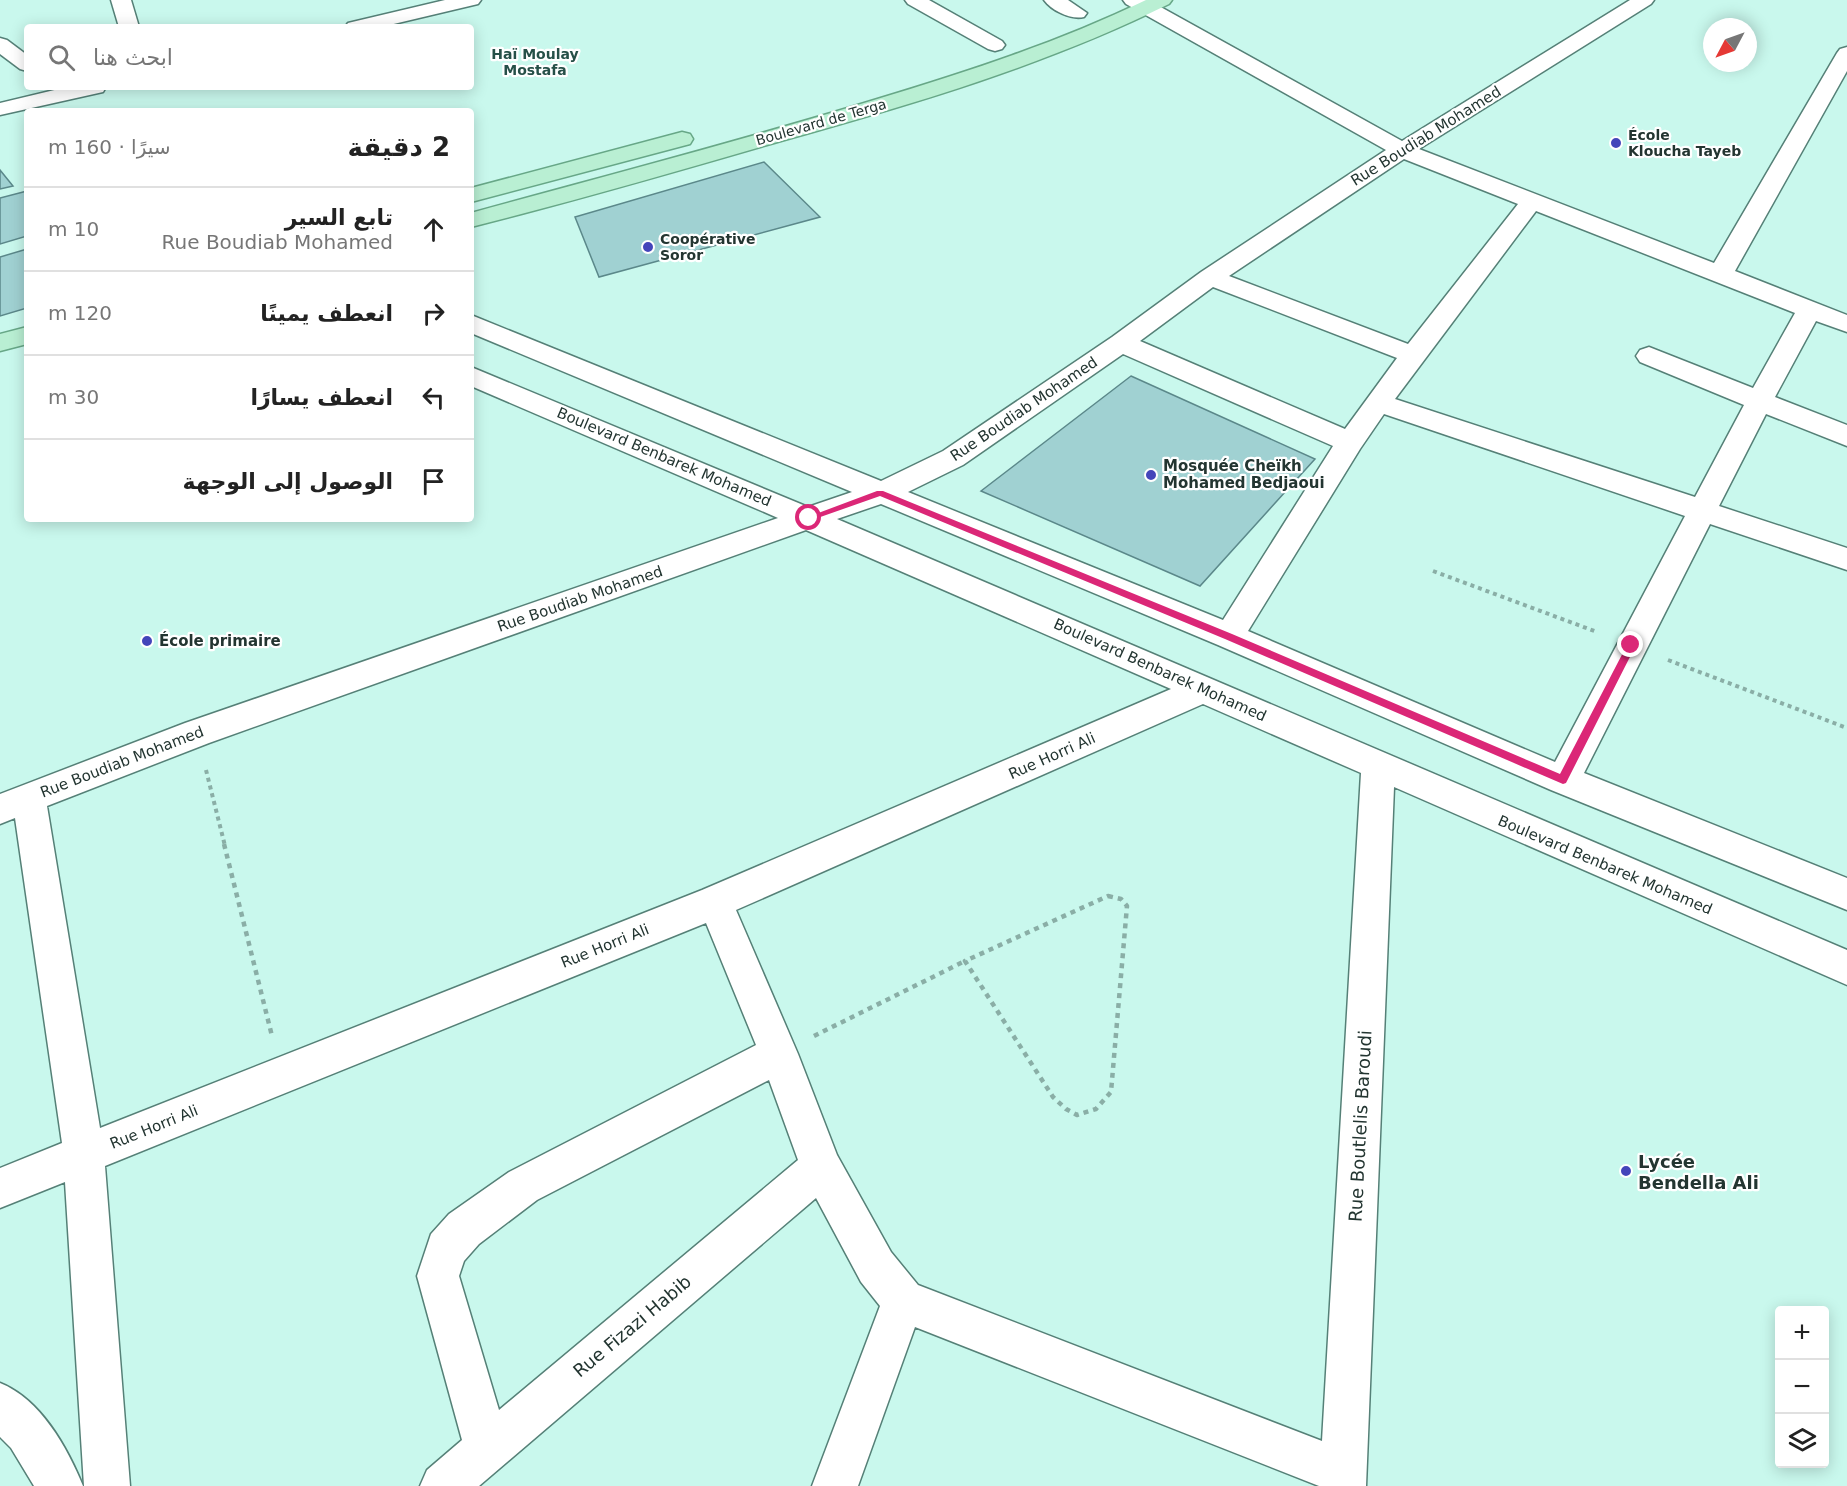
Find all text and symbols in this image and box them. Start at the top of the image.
north arrow [1703,18,1757,72]
search box [24,24,474,90]
icon: search [45,41,78,74]
text: ابحث هنا [93,45,173,70]
district label: Haï Moulay Mostafa [491,46,579,78]
street label: Rue Boudiab Mohamed [1348,82,1504,190]
street label: Boulevard de Terga [754,96,888,148]
place label: École Kloucha Tayeb [1628,127,1741,159]
text: 2 دقيقة [347,132,450,162]
text: سيرًا · 160 m [48,135,171,159]
marker: École Kloucha Tayeb [1609,136,1623,150]
text: تابع السير [285,205,393,230]
icon: ahead [417,213,450,246]
text: 10 m [48,217,99,241]
text: Rue Boudiab Mohamed [162,230,393,254]
place label: Coopérative Soror [660,231,756,263]
marker: Coopérative Soror [641,240,655,254]
icon: right [417,297,450,330]
text: 120 m [48,301,112,325]
text: انعطف يمينًا [260,301,393,326]
street label: Rue Boudiab Mohamed [947,353,1101,465]
icon: left [417,381,450,414]
text: 30 m [48,385,99,409]
text: انعطف يسارًا [250,385,393,410]
street label: Boulevard Benbarek Mohamed [554,404,774,510]
place label: Mosquée Cheïkh Mohamed Bedjaoui [1163,457,1325,492]
icon: arrive [417,465,450,498]
marker: Mosquée Cheïkh Mohamed Bedjaoui [1144,468,1158,482]
text: الوصول إلى الوجهة [183,469,393,494]
route start [795,504,821,530]
street label: Rue Boudiab Mohamed [495,562,665,636]
street label: Boulevard Benbarek Mohamed [1051,615,1269,725]
place label: École primaire [159,631,281,650]
route end [1617,631,1643,657]
marker: École primaire [140,634,154,648]
street label: Rue Boudiab Mohamed [38,722,206,802]
street label: Rue Horri Ali [1006,729,1098,783]
street label: Boulevard Benbarek Mohamed [1495,812,1715,918]
street label: Rue Horri Ali [558,920,652,972]
street label: Rue Boutlelis Baroudi [1344,1030,1376,1222]
street label: Rue Horri Ali [107,1101,201,1153]
place label: Lycée Bendella Ali [1638,1151,1759,1193]
marker: Lycée Bendella Ali [1619,1164,1633,1178]
street label: Rue Fizazi Habib [569,1271,695,1381]
map controls [1775,1306,1829,1468]
button: + [1775,1306,1829,1360]
button: − [1775,1360,1829,1414]
button: layers [1775,1414,1829,1468]

